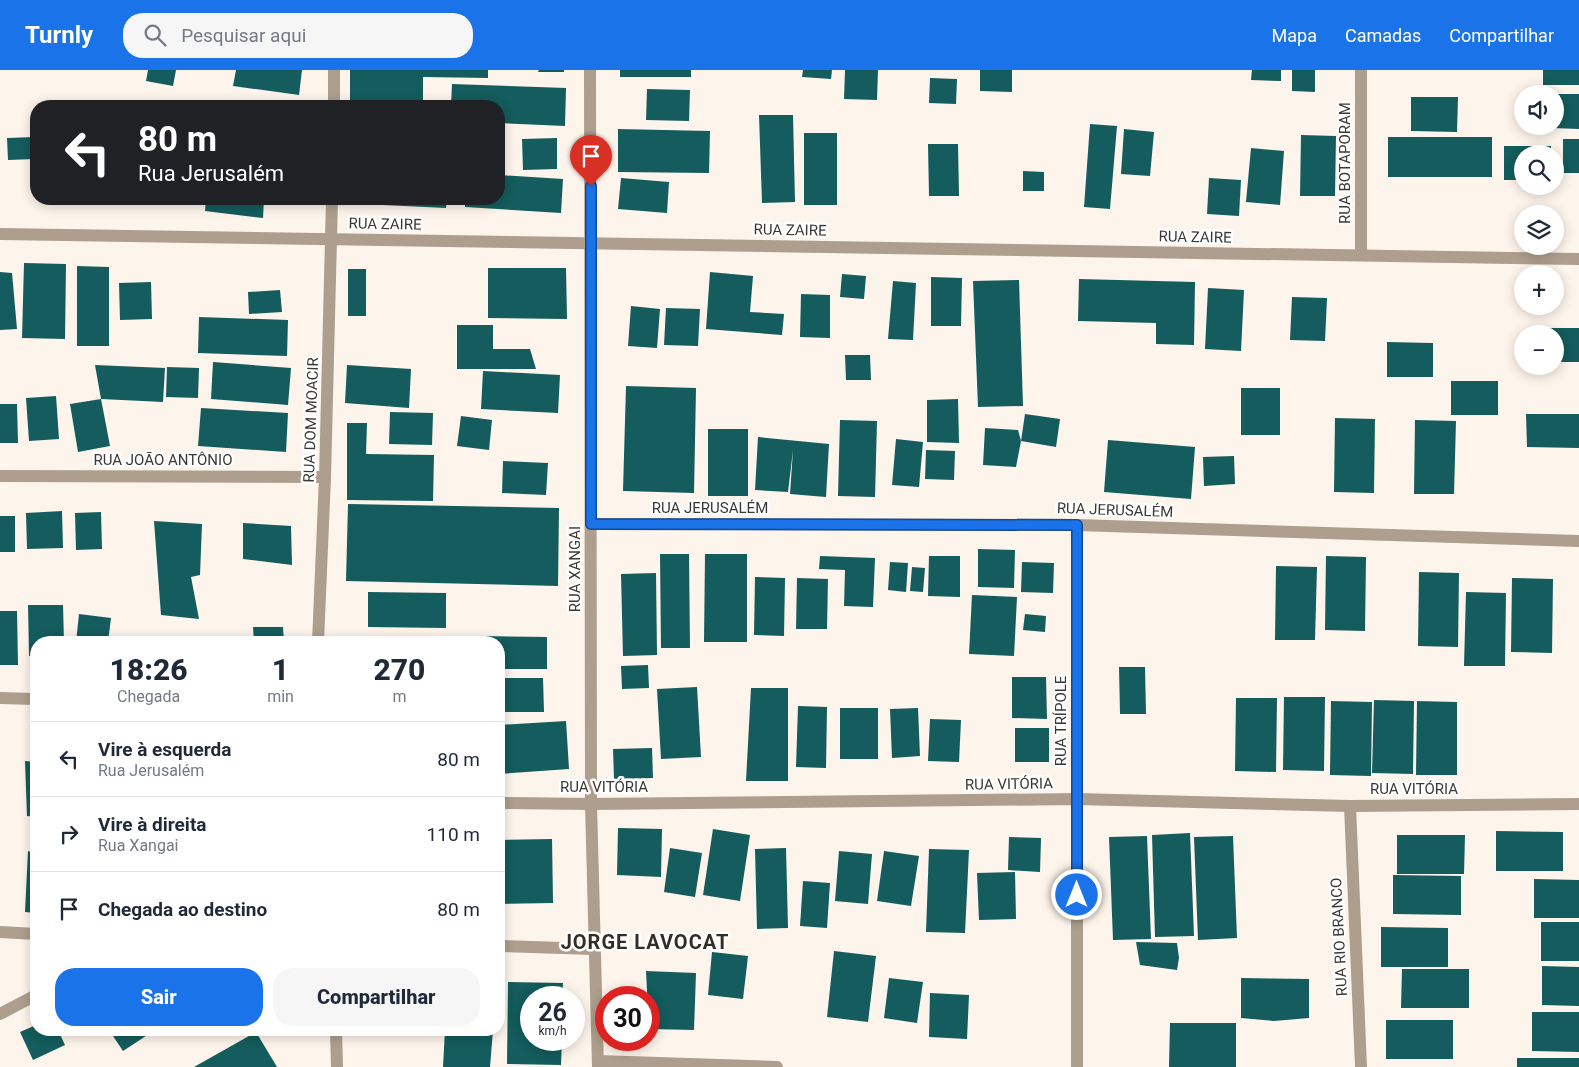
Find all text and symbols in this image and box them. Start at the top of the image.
search box [123,13,473,58]
text: Turnly [25,21,93,49]
icon: search [141,21,169,49]
text: Pesquisar aqui [181,24,306,47]
text: Mapa [1272,25,1317,46]
text: Camadas [1345,25,1421,46]
text: Compartilhar [1449,25,1554,46]
map controls [1514,85,1564,375]
button: sound [1514,85,1564,135]
street label: RUA BOTAPORAM [1336,102,1354,224]
text: 80 m [138,119,217,160]
icon: left [55,120,120,185]
pin [570,135,612,186]
icon: arrive [577,142,605,170]
button: search [1514,145,1564,195]
text: Rua Jerusalém [138,161,284,186]
button: layers [1514,205,1564,255]
street label: RUA ZAIRE [348,214,422,234]
street label: RUA ZAIRE [753,220,827,240]
street label: RUA ZAIRE [1158,227,1232,247]
button: + [1514,265,1564,315]
button: − [1514,325,1564,375]
street label: RUA DOM MOACIR [300,357,322,483]
street label: RUA JOÃO ANTÔNIO [94,451,232,469]
street label: RUA JERUSALÉM [652,499,768,517]
street label: RUA JERUSALÉM [1056,499,1174,521]
street label: RUA XANGAI [566,526,584,612]
text: 18:26 [110,652,188,687]
text: 1 [272,652,289,687]
text: 270 [373,652,425,687]
street label: RUA TRÍPOLE [1052,675,1070,766]
text: Chegada [117,687,180,706]
text: min [267,687,294,706]
text: m [392,687,406,706]
text: Vire à esquerda [98,738,231,761]
icon: left [55,745,83,773]
text: 80 m [437,748,480,771]
text: Rua Jerusalém [98,761,204,780]
street label: RUA VITÓRIA [965,774,1053,794]
street label: RUA VITÓRIA [560,778,648,796]
street label: RUA VITÓRIA [1370,780,1458,798]
text: Vire à direita [98,813,207,836]
icon: right [55,820,83,848]
text: 110 m [427,823,480,846]
text: Rua Xangai [98,836,179,855]
position arrow [1050,868,1102,920]
street label: RUA RIO BRANCO [1327,877,1351,997]
icon: arrive [55,895,83,923]
text: Chegada ao destino [98,898,267,921]
text: 80 m [437,898,480,921]
district label: JORGE LAVOCAT [561,930,729,954]
button: Sair [55,968,263,1026]
button: Compartilhar [273,968,480,1026]
speed limit sign: 30 [595,986,660,1051]
text: 26 [538,998,567,1027]
text: km/h [538,1024,567,1038]

